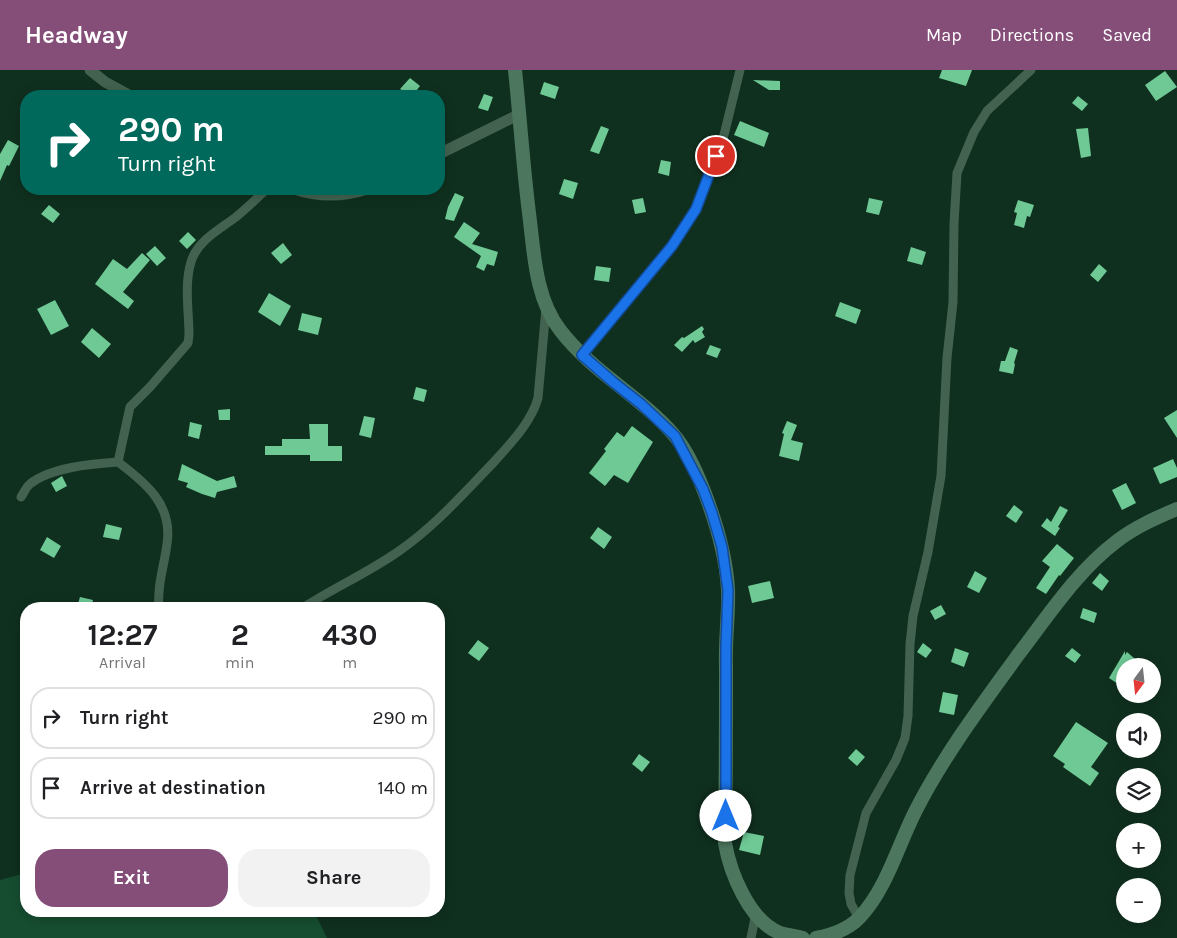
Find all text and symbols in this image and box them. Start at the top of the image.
text: Headway [25,21,128,49]
text: Map [926,24,962,46]
text: Directions [990,24,1074,46]
text: Saved [1102,24,1152,46]
text: 290 m [118,109,225,150]
icon: right [35,110,100,175]
pin [695,135,737,177]
icon: arrive [702,142,730,170]
text: Turn right [118,151,216,177]
text: 12:27 [88,617,158,653]
text: 2 [231,617,249,653]
text: 430 [322,617,377,653]
text: Arrival [99,653,146,672]
text: min [225,653,254,672]
text: m [342,653,357,672]
north arrow [1116,658,1161,702]
map controls [1116,658,1161,923]
icon: right [37,704,65,732]
text: Turn right [80,707,169,729]
text: 290 m [372,707,428,729]
button: sound [1116,713,1161,758]
button: layers [1116,768,1161,813]
icon: arrive [37,774,65,802]
text: Arrive at destination [80,777,266,799]
text: 140 m [378,777,428,799]
position arrow [699,789,751,841]
button: + [1116,823,1161,868]
button: Exit [35,849,228,907]
button: Share [238,849,430,907]
button: − [1116,878,1161,923]

